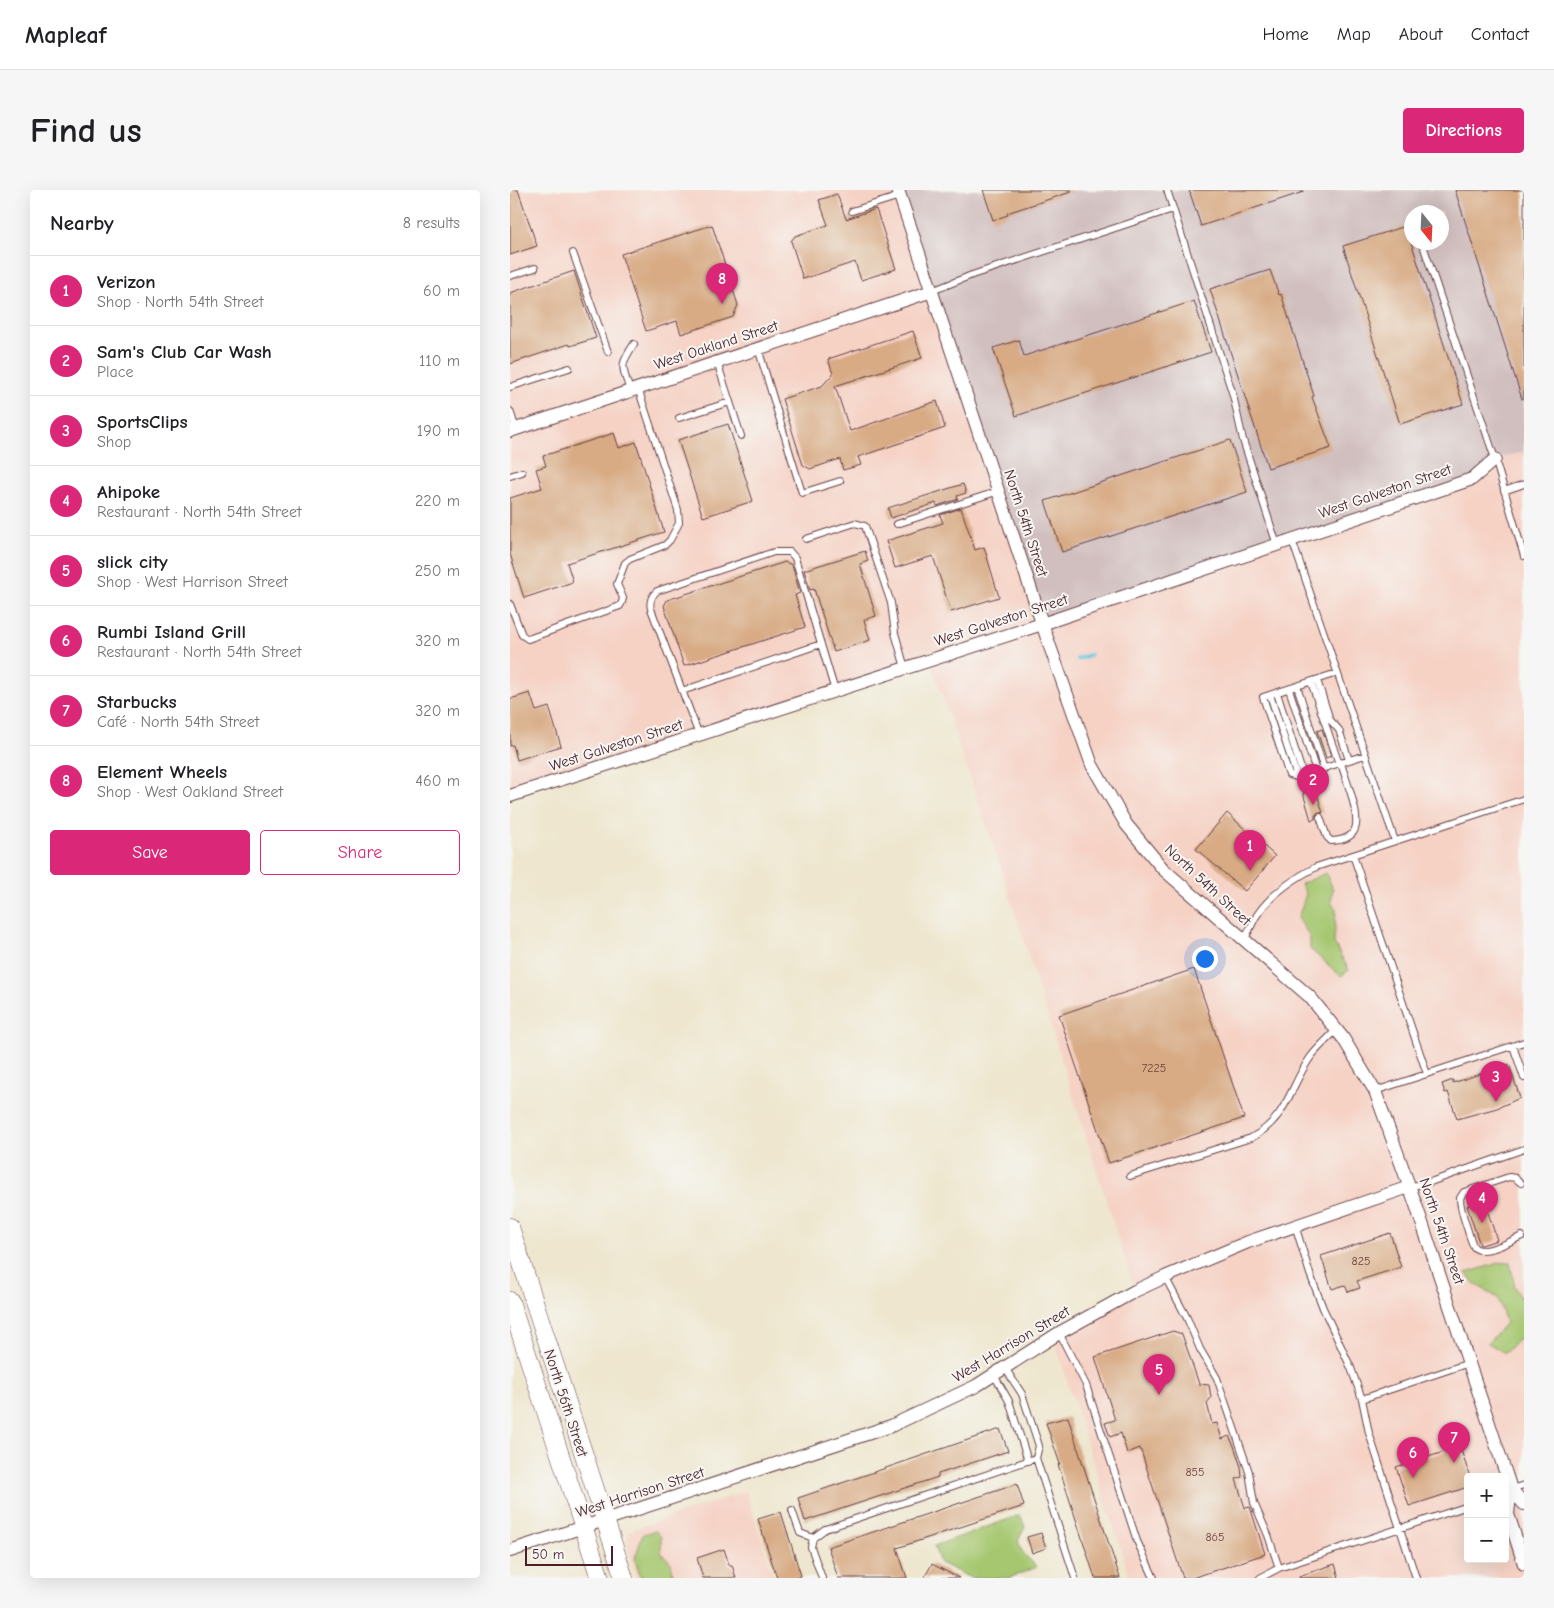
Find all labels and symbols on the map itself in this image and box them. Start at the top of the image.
north arrow [1404,205,1449,250]
pin: 8 [706,263,738,304]
street label: West Oakland Street [652,316,781,374]
street label: West Galveston Street [1316,460,1454,522]
street label: North 54th Street [1000,467,1052,579]
street label: West Galveston Street [932,590,1071,650]
street label: West Galveston Street [547,715,686,775]
pin: 2 [1297,764,1329,805]
pin: 1 [1234,830,1266,871]
street label: North 54th Street [1161,840,1255,930]
your location [1192,946,1218,972]
house number: 7225 [1142,1061,1166,1075]
pin: 3 [1480,1061,1512,1102]
street label: North 54th Street [1415,1175,1469,1287]
pin: 4 [1466,1182,1498,1223]
house number: 825 [1352,1254,1370,1268]
street label: West Harrison Street [949,1301,1074,1386]
street label: North 56th Street [540,1347,592,1460]
pin: 5 [1143,1354,1175,1395]
pin: 7 [1438,1422,1470,1463]
pin: 6 [1397,1437,1429,1478]
street label: West Harrison Street [574,1463,707,1521]
house number: 855 [1185,1465,1205,1479]
house number: 865 [1205,1530,1225,1544]
scale bar [525,1543,612,1566]

